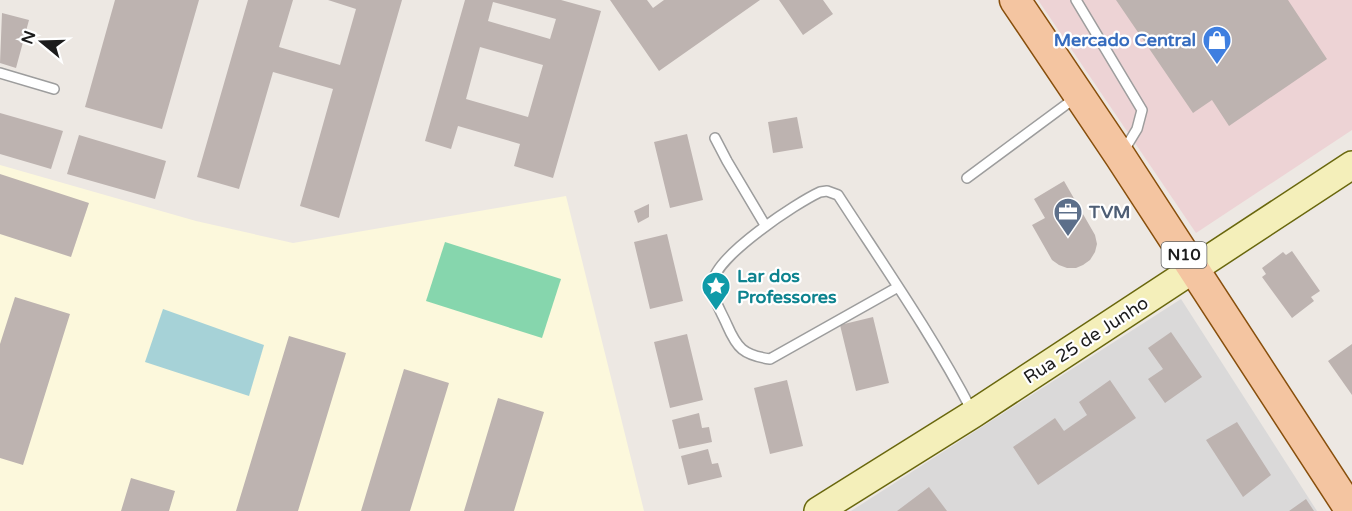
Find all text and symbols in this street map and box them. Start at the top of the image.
north arrow [12,12,72,72]
shop icon: Mercado Central [1201,24,1233,66]
text: N [17,28,40,47]
place label: Mercado Central [1054,29,1196,51]
office icon: TVM [1052,196,1084,238]
place label: TVM [1088,201,1131,223]
road number: N10 [1162,242,1206,268]
place label: Lar dos Professores [737,265,837,308]
place icon: Lar dos Professores [700,270,732,312]
street label: Rua 25 de Junho [1019,291,1153,389]

